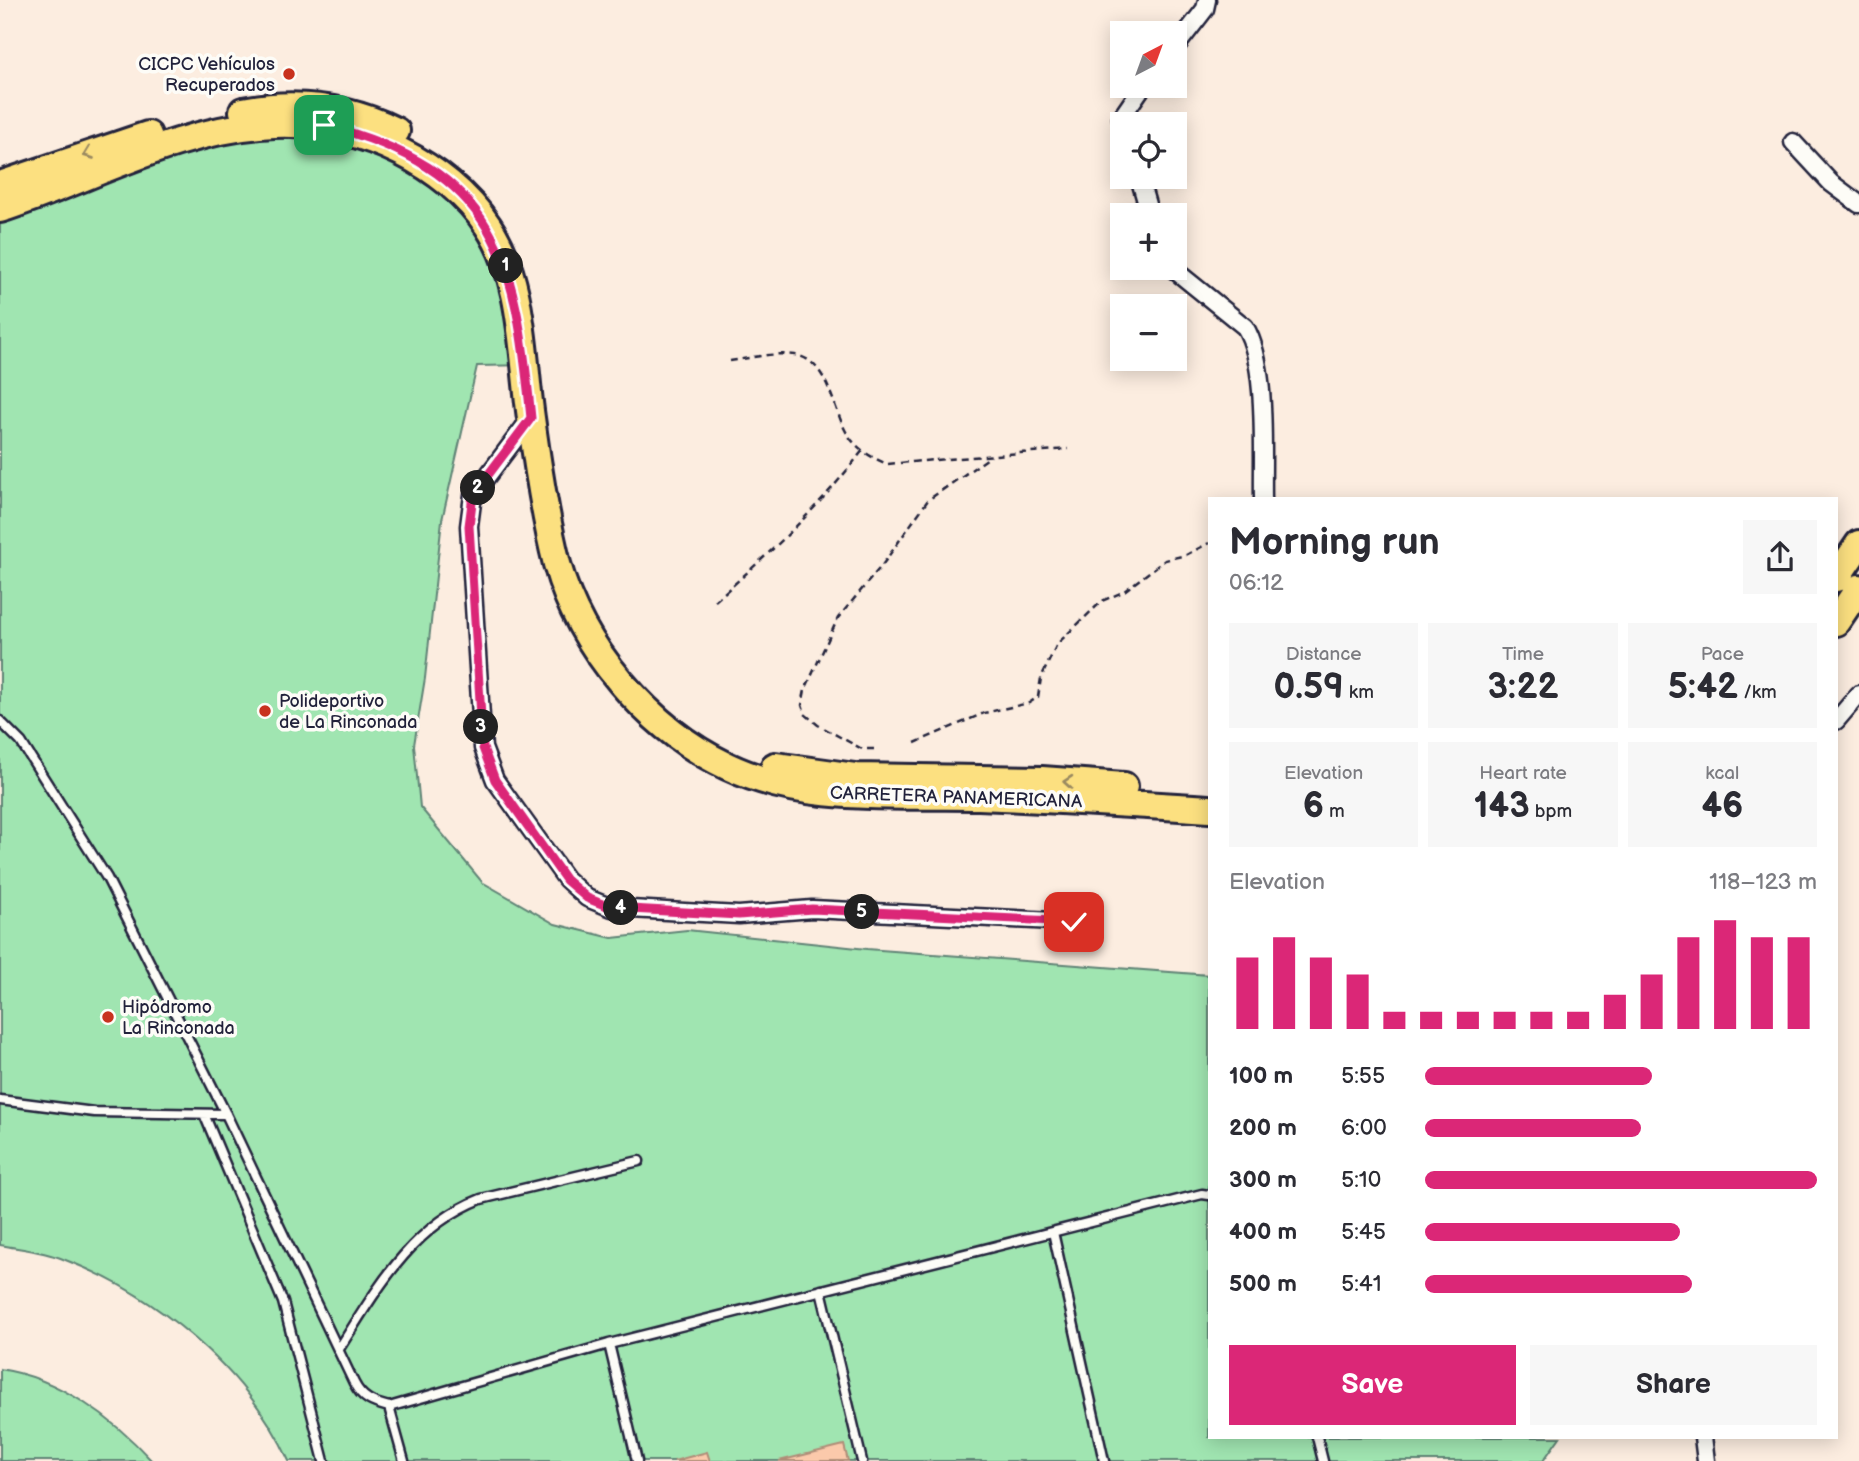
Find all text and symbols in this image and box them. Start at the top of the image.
north arrow [1110,21,1186,98]
map controls [1110,21,1187,371]
place label: CICPC Vehículos Recuperados [138,54,275,96]
marker: CICPC Vehículos Recuperados [281,66,297,82]
pin [294,95,354,155]
icon: arrive [305,106,343,144]
button: locate [1110,112,1187,189]
one-way arrow [82,146,94,160]
button: + [1110,203,1187,280]
pin: 1 [489,248,524,284]
text: 1 [502,254,510,277]
button: − [1110,294,1187,371]
pin: 2 [461,470,496,505]
text: 2 [472,476,483,499]
text: Morning run [1229,520,1440,565]
button: share [1743,520,1817,594]
text: 06:12 [1229,569,1284,597]
text: Distance [1286,643,1362,666]
text: Time [1502,643,1544,666]
text: Pace [1701,643,1744,666]
text: 0.59 [1273,666,1344,709]
text: 3:22 [1488,666,1558,709]
text: 5:42 [1668,666,1738,709]
text: km [1344,681,1374,704]
text: /km [1738,681,1777,704]
place label: Polideportivo de La Rinconada [279,691,418,733]
marker: Polideportivo de La Rinconada [257,703,273,719]
pin: 3 [463,710,498,744]
text: 3 [475,715,486,738]
text: Elevation [1284,762,1363,785]
text: Heart rate [1479,762,1567,785]
text: kcal [1705,762,1739,785]
one-way arrow [1062,775,1073,790]
street label: CARRETERA PANAMERICANA [830,783,1082,812]
text: 6 [1303,785,1324,828]
text: 143 [1474,785,1530,828]
text: 46 [1701,785,1743,828]
text: m [1324,800,1345,823]
text: bpm [1530,800,1572,823]
text: Elevation [1229,868,1325,896]
text: 118–123 m [1709,868,1817,896]
pin: 4 [604,890,638,926]
pin [1044,892,1104,952]
pin: 5 [844,894,880,930]
text: 4 [615,896,626,919]
text: 5 [856,900,867,923]
icon: check [1055,903,1093,941]
place label: Hipódromo La Rinconada [122,997,235,1039]
marker: Hipódromo La Rinconada [100,1009,116,1025]
text: 100 m [1229,1062,1293,1090]
text: 5:55 [1341,1062,1385,1090]
text: 200 m [1229,1114,1297,1142]
text: 6:00 [1341,1114,1387,1142]
text: 300 m [1229,1166,1297,1194]
text: 5:10 [1341,1166,1381,1194]
text: 400 m [1229,1218,1297,1246]
text: 5:45 [1341,1218,1386,1246]
text: 500 m [1229,1270,1297,1298]
text: 5:41 [1341,1270,1382,1298]
button: Save [1229,1345,1516,1425]
button: Share [1530,1345,1817,1425]

